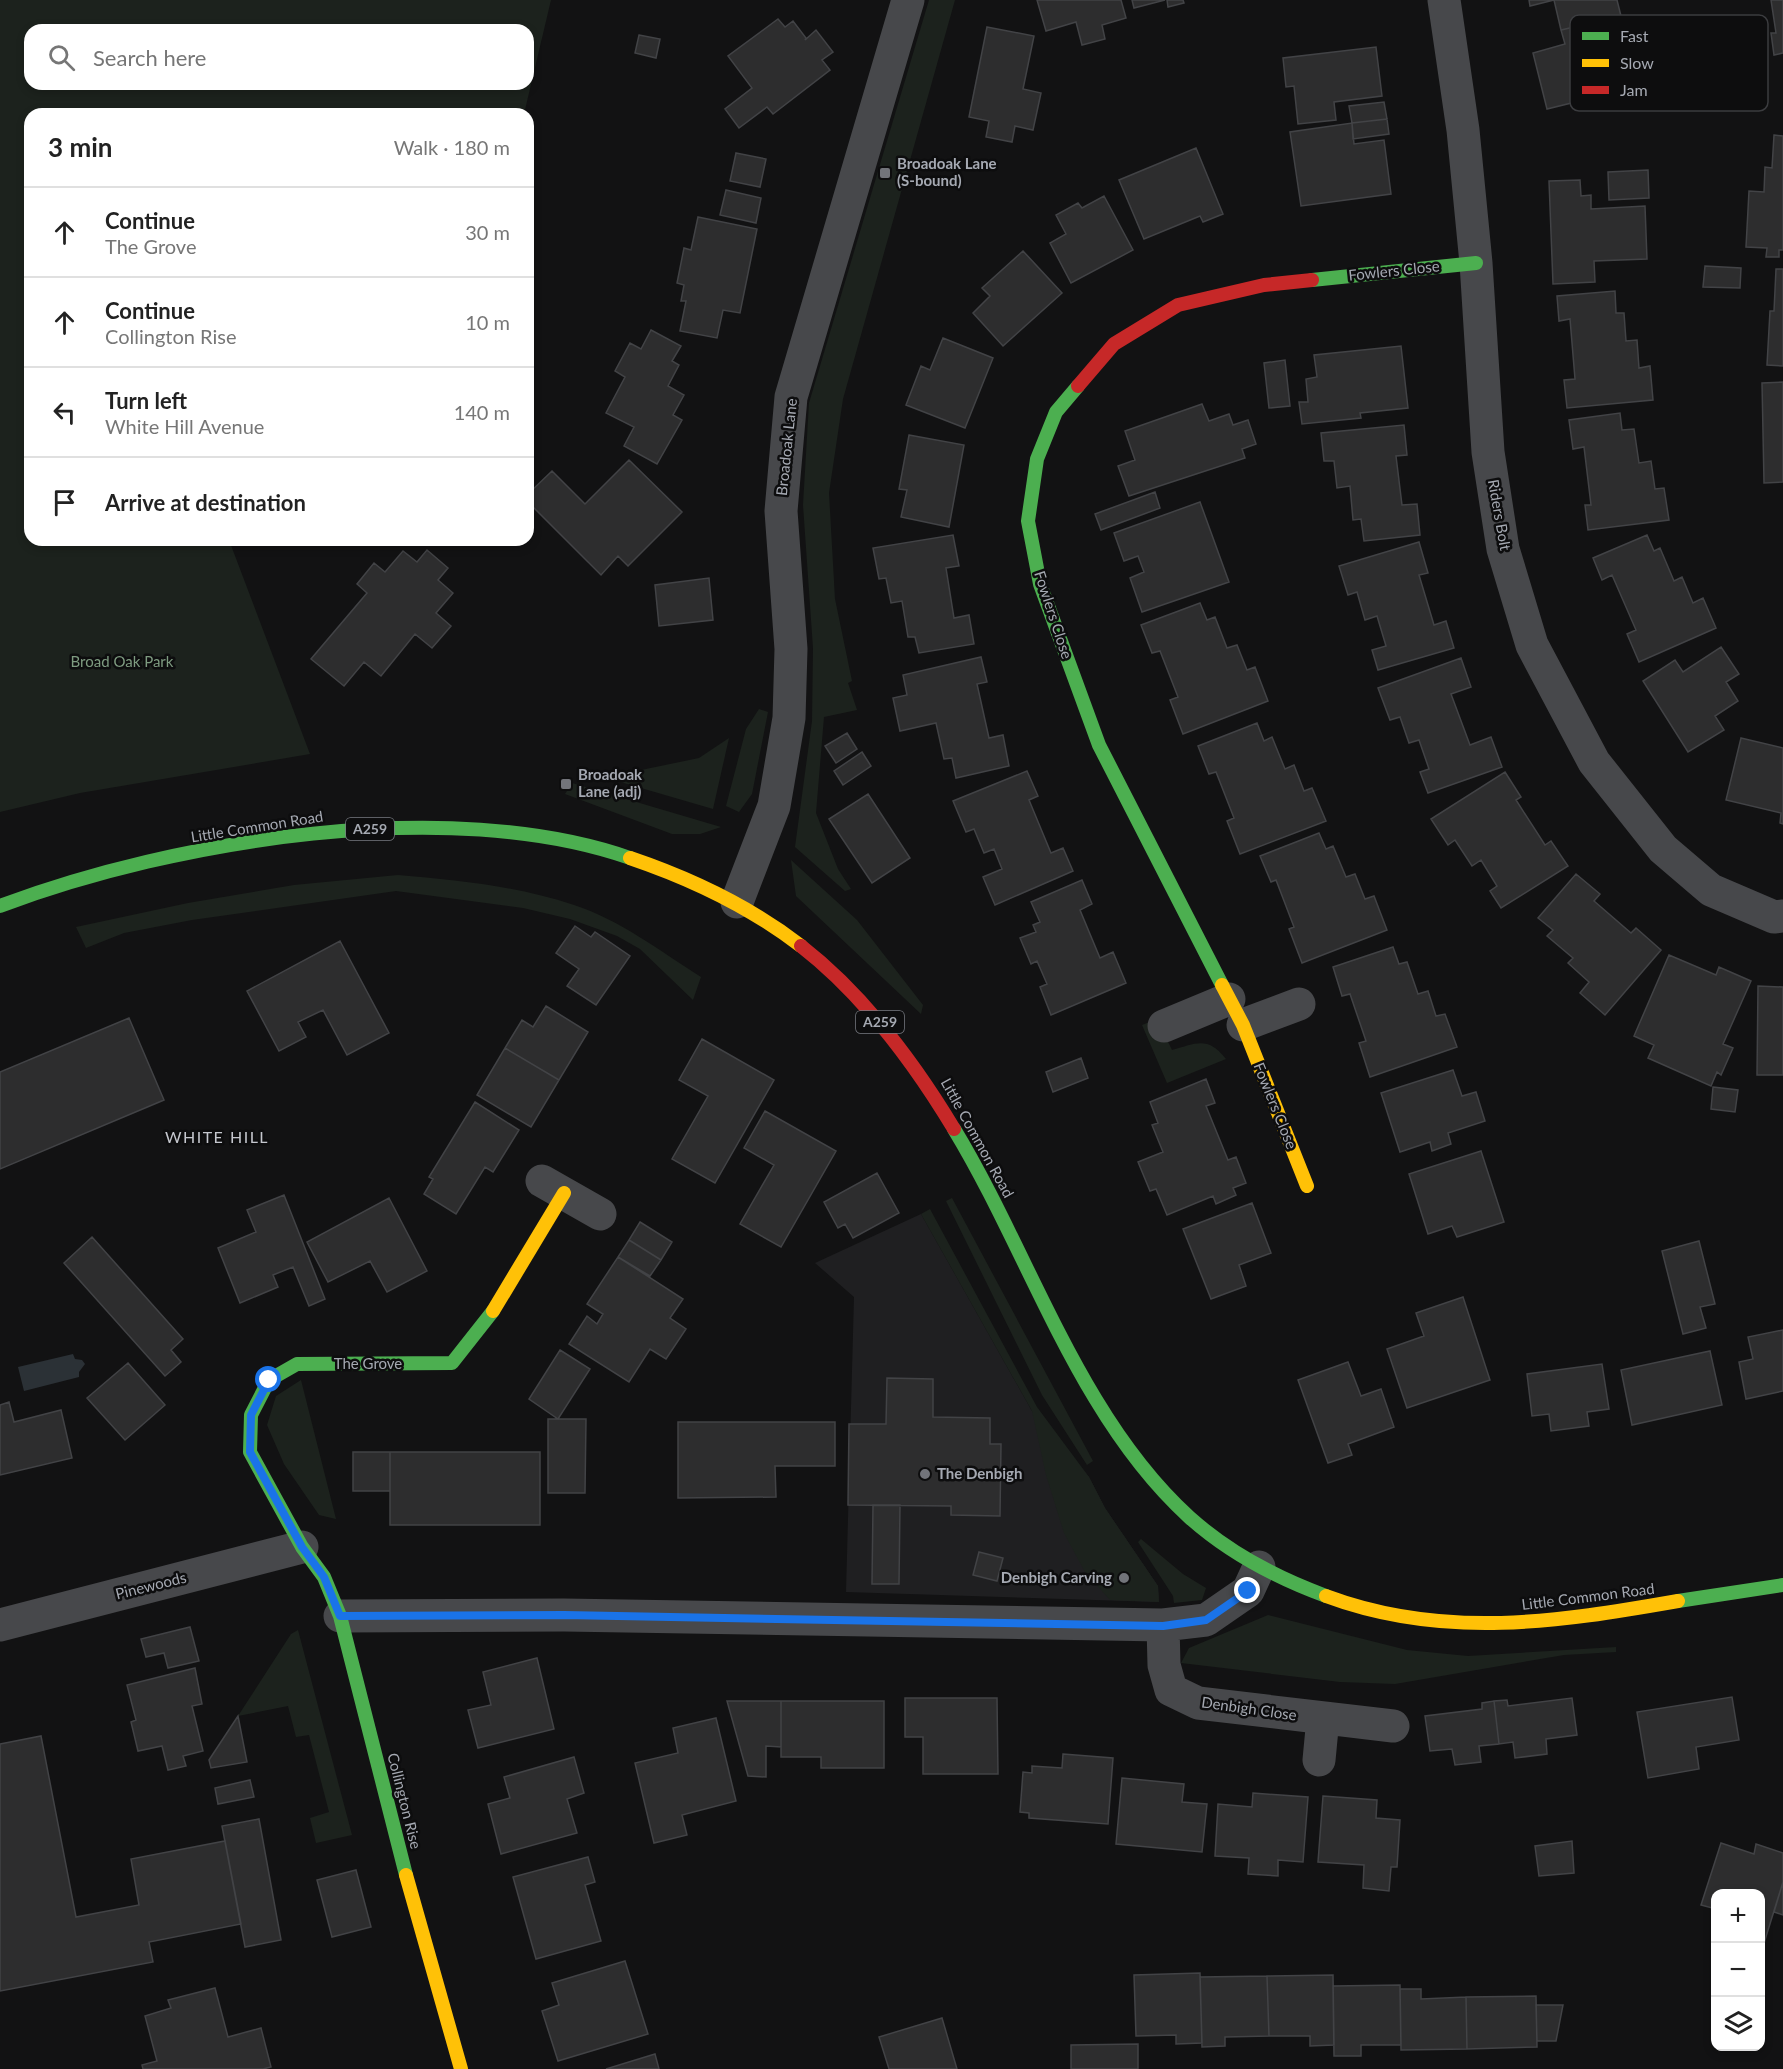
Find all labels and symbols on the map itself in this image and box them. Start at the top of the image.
legend [1570,15,1768,111]
text: Fast [1620,26,1649,45]
text: Slow [1620,53,1654,72]
text: Jam [1620,80,1648,99]
place label: Broadoak Lane (S-bound) [897,154,997,189]
marker: Broadoak Lane (S-bound) [878,166,892,180]
street label: Fowlers Close [1347,256,1441,284]
street label: Broadoak Lane [772,397,800,497]
street label: Riders Bolt [1485,478,1515,552]
street label: Fowlers Close [1031,568,1077,661]
park label: Broad Oak Park [71,652,174,670]
place label: Broadoak Lane (adj) [578,765,643,800]
marker: Broadoak Lane (adj) [559,777,573,791]
street label: Little Common Road [189,807,324,845]
road number: A259 [346,818,394,840]
road number: A259 [856,1011,904,1033]
street label: Fowlers Close [1250,1060,1301,1152]
street label: Little Common Road [938,1075,1018,1200]
district label: WHITE HILL [165,1127,269,1146]
street label: The Grove [334,1354,402,1372]
route start [255,1366,281,1392]
place label: The Denbigh [937,1464,1022,1482]
marker: The Denbigh [918,1467,932,1481]
street label: Pinewoods [113,1568,188,1603]
place label: Denbigh Carving [1001,1568,1112,1586]
marker: Denbigh Carving [1117,1571,1131,1585]
route end [1234,1577,1260,1603]
street label: Little Common Road [1520,1579,1655,1613]
street label: Denbigh Close [1200,1692,1298,1724]
street label: Collington Rise [384,1751,426,1851]

